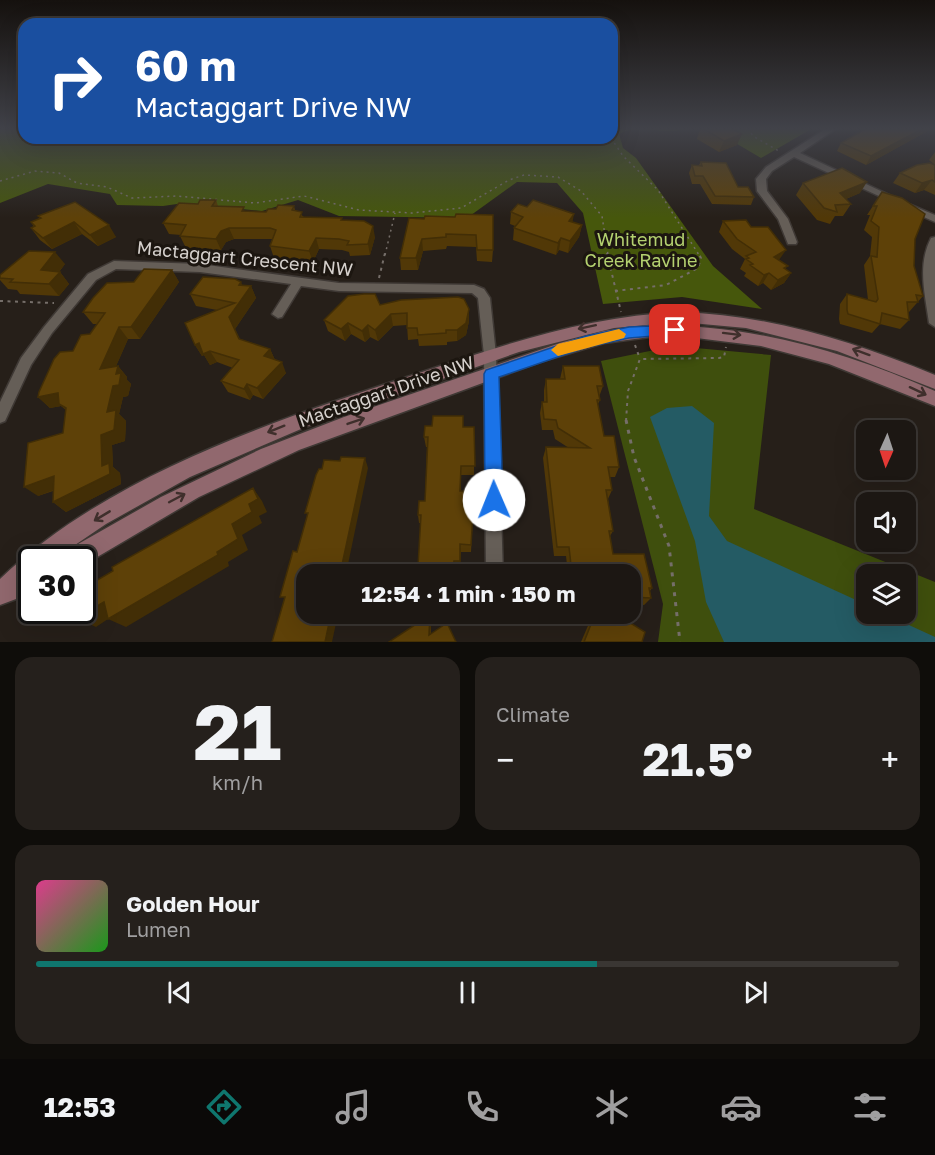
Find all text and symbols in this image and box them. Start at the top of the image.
text: 60 m [135,40,236,90]
icon: right [36,42,114,120]
text: Mactaggart Drive NW [135,91,411,123]
park label: Whitemud Creek Ravine [585,228,697,271]
street label: Mactaggart Crescent NW [136,236,354,280]
pin [649,304,700,355]
icon: arrive [658,313,691,346]
one-way arrow [578,321,597,333]
one-way arrow [721,329,741,340]
one-way arrow [853,345,871,356]
street label: Mactaggart Drive NW [295,351,477,431]
one-way arrow [908,385,926,397]
one-way arrow [346,415,365,426]
north arrow [856,420,916,480]
map controls [856,420,916,624]
one-way arrow [268,424,286,435]
position arrow [462,468,526,532]
one-way arrow [168,492,185,504]
button: sound [856,492,916,552]
one-way arrow [94,510,111,522]
speed limit sign: 30 [18,546,96,624]
button: layers [856,564,916,624]
text: 12:54 · 1 min · 150 m [361,580,576,607]
text: 21 [194,684,281,777]
text: Climate [496,702,570,726]
text: 21.5° [642,732,753,786]
text: − [496,740,514,779]
text: + [881,740,899,779]
text: km/h [212,770,263,794]
text: Golden Hour [126,890,260,917]
text: Lumen [126,917,191,941]
icon: previous [163,976,196,1009]
icon: pause [451,976,484,1009]
icon: next [739,976,772,1009]
icon: directions [203,1086,245,1128]
icon: music [332,1086,374,1128]
icon: phone [461,1086,503,1128]
icon: climate [591,1086,633,1128]
icon: car [720,1086,762,1128]
icon: filters [849,1086,891,1128]
text: 12:53 [44,1091,116,1123]

